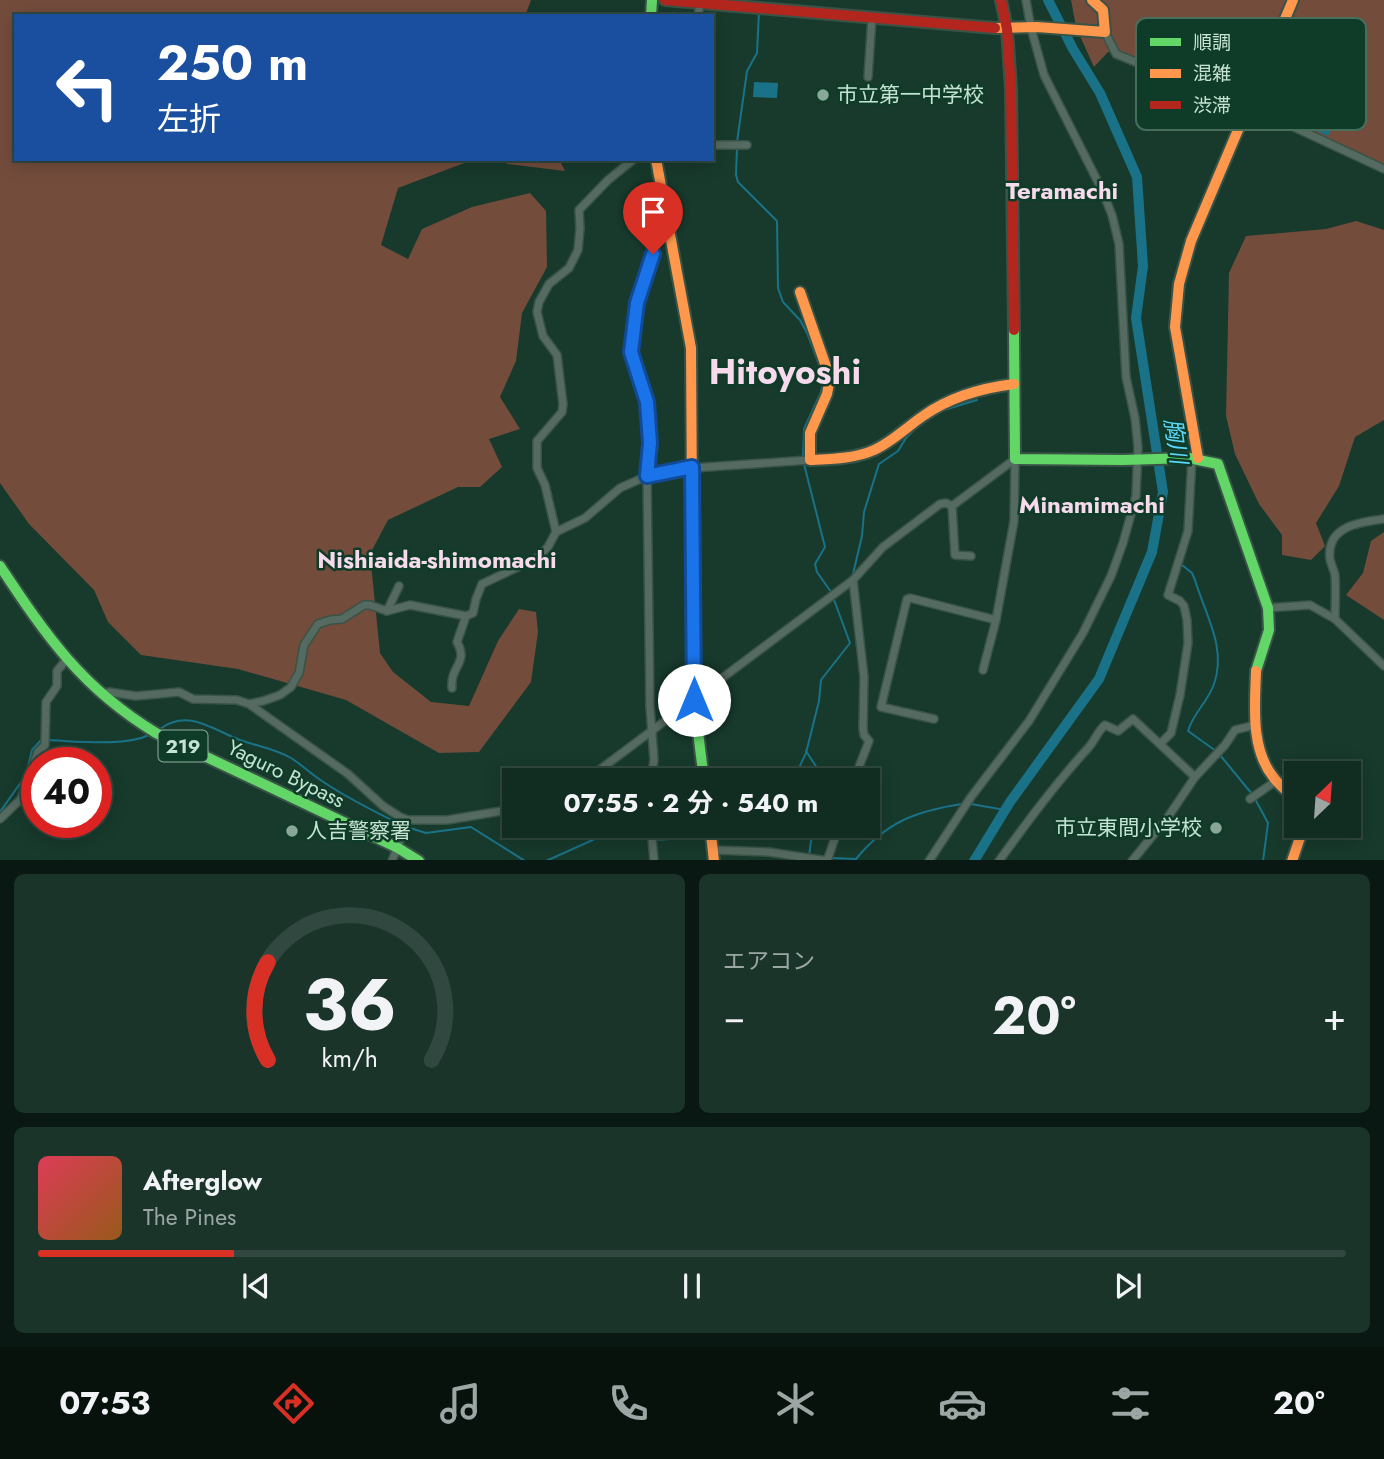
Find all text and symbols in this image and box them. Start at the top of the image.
legend [1136,18,1366,130]
text: 250 m [157,28,308,98]
text: 順調 [1193,29,1231,56]
icon: left [42,42,133,133]
text: 混雑 [1193,60,1231,87]
place label: 市立第一中学校 [837,80,984,110]
marker: 市立第一中学校 [815,87,831,103]
text: 渋滞 [1193,92,1231,119]
text: 左折 [157,96,221,142]
district label: Teramachi [1006,173,1118,208]
pin [623,182,683,254]
icon: arrive [634,193,672,231]
district label: Hitoyoshi [709,347,861,397]
water label: 胸川 [1156,416,1197,469]
district label: Minamimachi [1019,487,1165,522]
district label: Nishiaida-shimomachi [317,542,557,577]
position arrow [657,663,731,737]
road number: 219 [158,730,208,762]
street label: Yaguro Bypass [222,733,350,815]
speed limit sign: 40 [21,747,112,838]
north arrow [1284,761,1362,838]
map controls [1284,761,1361,838]
text: 07:55 · 2 分 · 540 m [564,784,818,822]
place label: 市立東間小学校 [1055,813,1202,843]
place label: 人吉警察署 [306,816,411,846]
marker: 市立東間小学校 [1208,820,1224,836]
marker: 人吉警察署 [284,823,300,839]
text: エアコン [723,944,815,978]
text: 36 [303,952,396,1057]
text: 20° [992,978,1076,1054]
text: − [723,989,745,1044]
text: + [1323,989,1346,1044]
text: km/h [321,1039,378,1075]
text: Afterglow [143,1162,262,1200]
text: The Pines [143,1200,236,1234]
icon: previous [237,1267,275,1305]
icon: pause [673,1267,711,1305]
icon: next [1109,1267,1147,1305]
icon: directions [269,1379,318,1428]
icon: music [436,1379,485,1428]
icon: phone [604,1379,653,1428]
icon: climate [771,1379,820,1428]
icon: car [938,1379,987,1428]
icon: filters [1106,1379,1155,1428]
text: 07:53 [59,1380,150,1426]
text: 20° [1273,1380,1325,1426]

